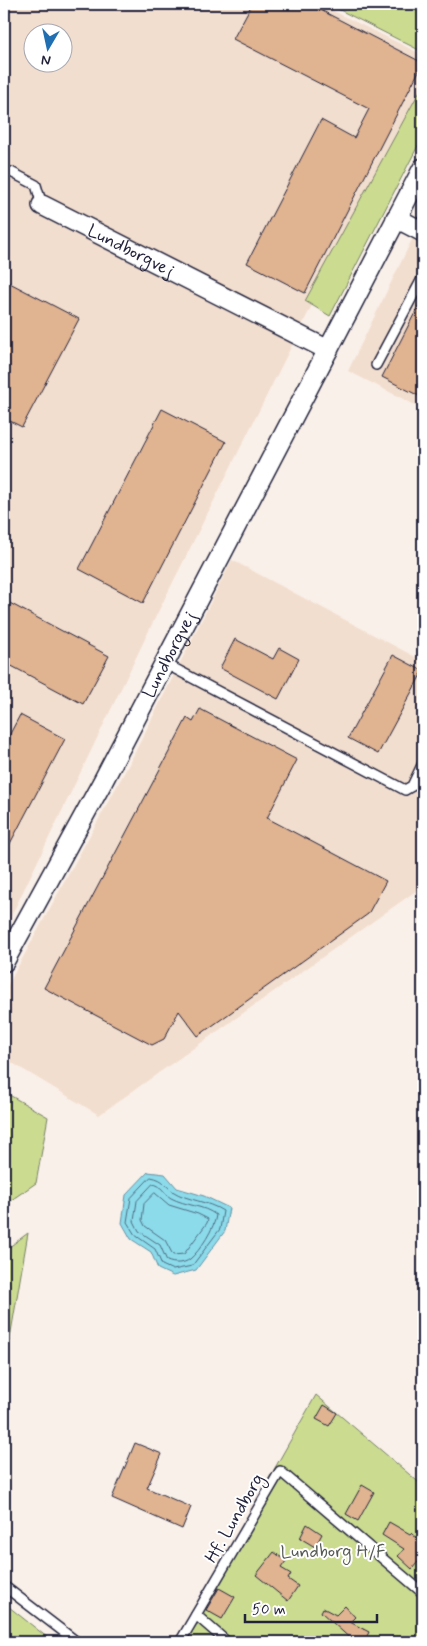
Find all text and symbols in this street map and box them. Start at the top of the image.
north arrow [22,22,72,72]
text: N [40,50,52,69]
street label: Lundborgvej [83,219,178,283]
street label: Lundborgvej [137,607,202,702]
street label: Hf. Lundborg [200,1469,271,1568]
park label: Lundborg H/F [280,1540,386,1565]
scale bar [245,1591,377,1623]
text: 50 m [252,1600,286,1620]

